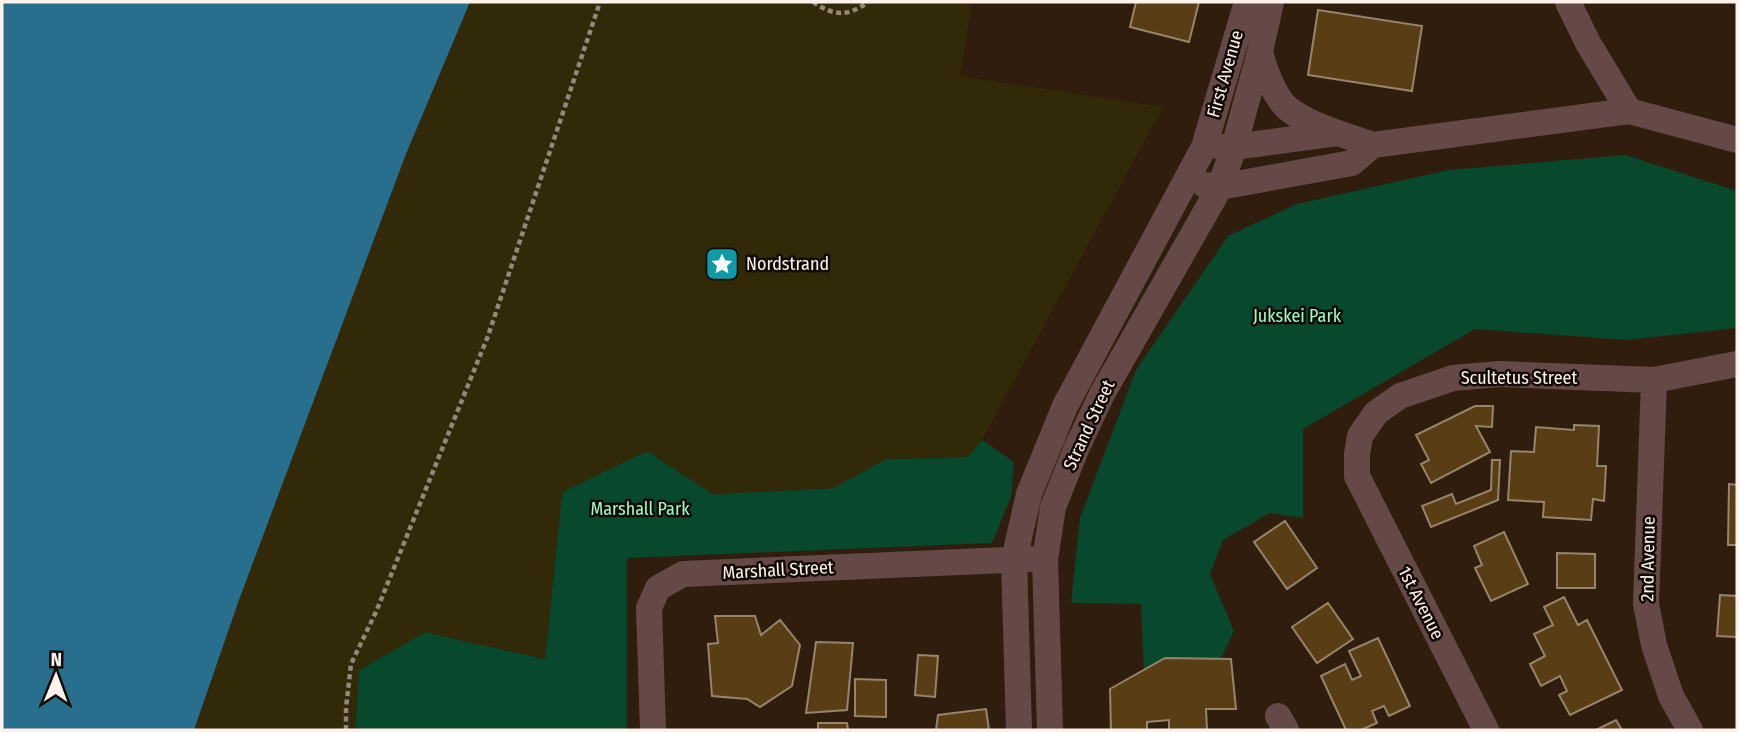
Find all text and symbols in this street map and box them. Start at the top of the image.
street label: First Avenue [1202,28,1248,120]
place icon: Nordstrand [703,245,741,283]
place label: Nordstrand [746,253,829,275]
park label: Jukskei Park [1253,305,1342,327]
street label: Scultetus Street [1461,367,1577,389]
street label: Strand Street [1059,376,1120,474]
park label: Marshall Park [590,498,690,520]
street label: 2nd Avenue [1636,516,1660,602]
street label: Marshall Street [722,556,834,584]
street label: 1st Avenue [1393,563,1449,643]
north arrow [21,641,91,711]
text: N [50,648,62,671]

